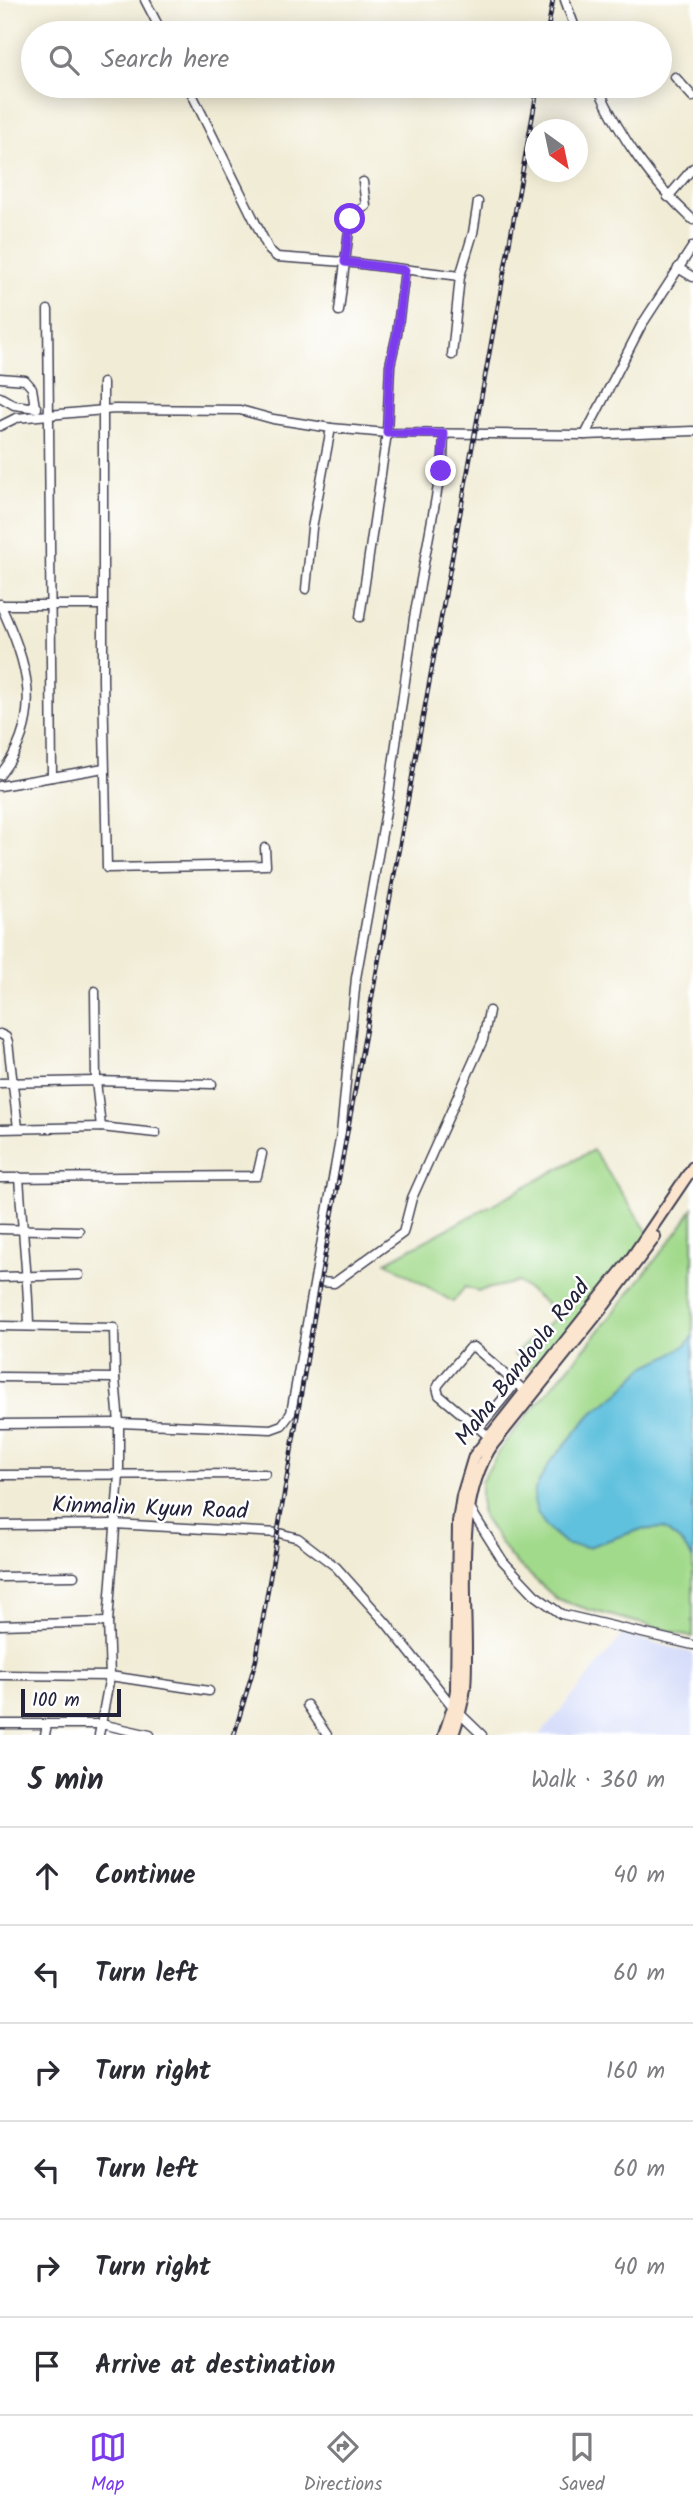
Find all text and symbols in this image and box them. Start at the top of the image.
search box [21,21,672,98]
text: Search here [101,39,229,81]
icon: search [45,41,83,79]
north arrow [525,119,588,182]
route start [334,203,365,234]
route end [425,455,456,486]
street label: Maha Bandoola Road [446,1272,600,1454]
street label: Kinmalin Kyun Road [51,1488,249,1530]
scale bar [21,1686,121,1718]
text: 100 m [32,1686,80,1716]
text: 5 min [28,1757,104,1805]
text: Walk · 360 m [531,1763,665,1799]
text: Continue [95,1855,196,1897]
icon: ahead [28,1857,66,1895]
text: 40 m [613,1858,665,1894]
text: Turn left [95,1953,198,1995]
icon: left [28,1955,66,1993]
text: 60 m [613,1956,665,1992]
text: Turn right [95,2051,211,2093]
icon: right [28,2053,66,2091]
text: 160 m [606,2054,665,2090]
text: Turn left [95,2149,198,2191]
icon: left [28,2151,66,2189]
text: 60 m [613,2152,665,2188]
text: Turn right [95,2247,211,2289]
icon: right [28,2249,66,2287]
text: 40 m [613,2250,665,2286]
text: Arrive at destination [95,2345,335,2387]
icon: arrive [28,2347,66,2385]
tab: Map [89,2428,127,2500]
tab: Directions [304,2428,382,2500]
tab: Saved [559,2428,604,2500]

